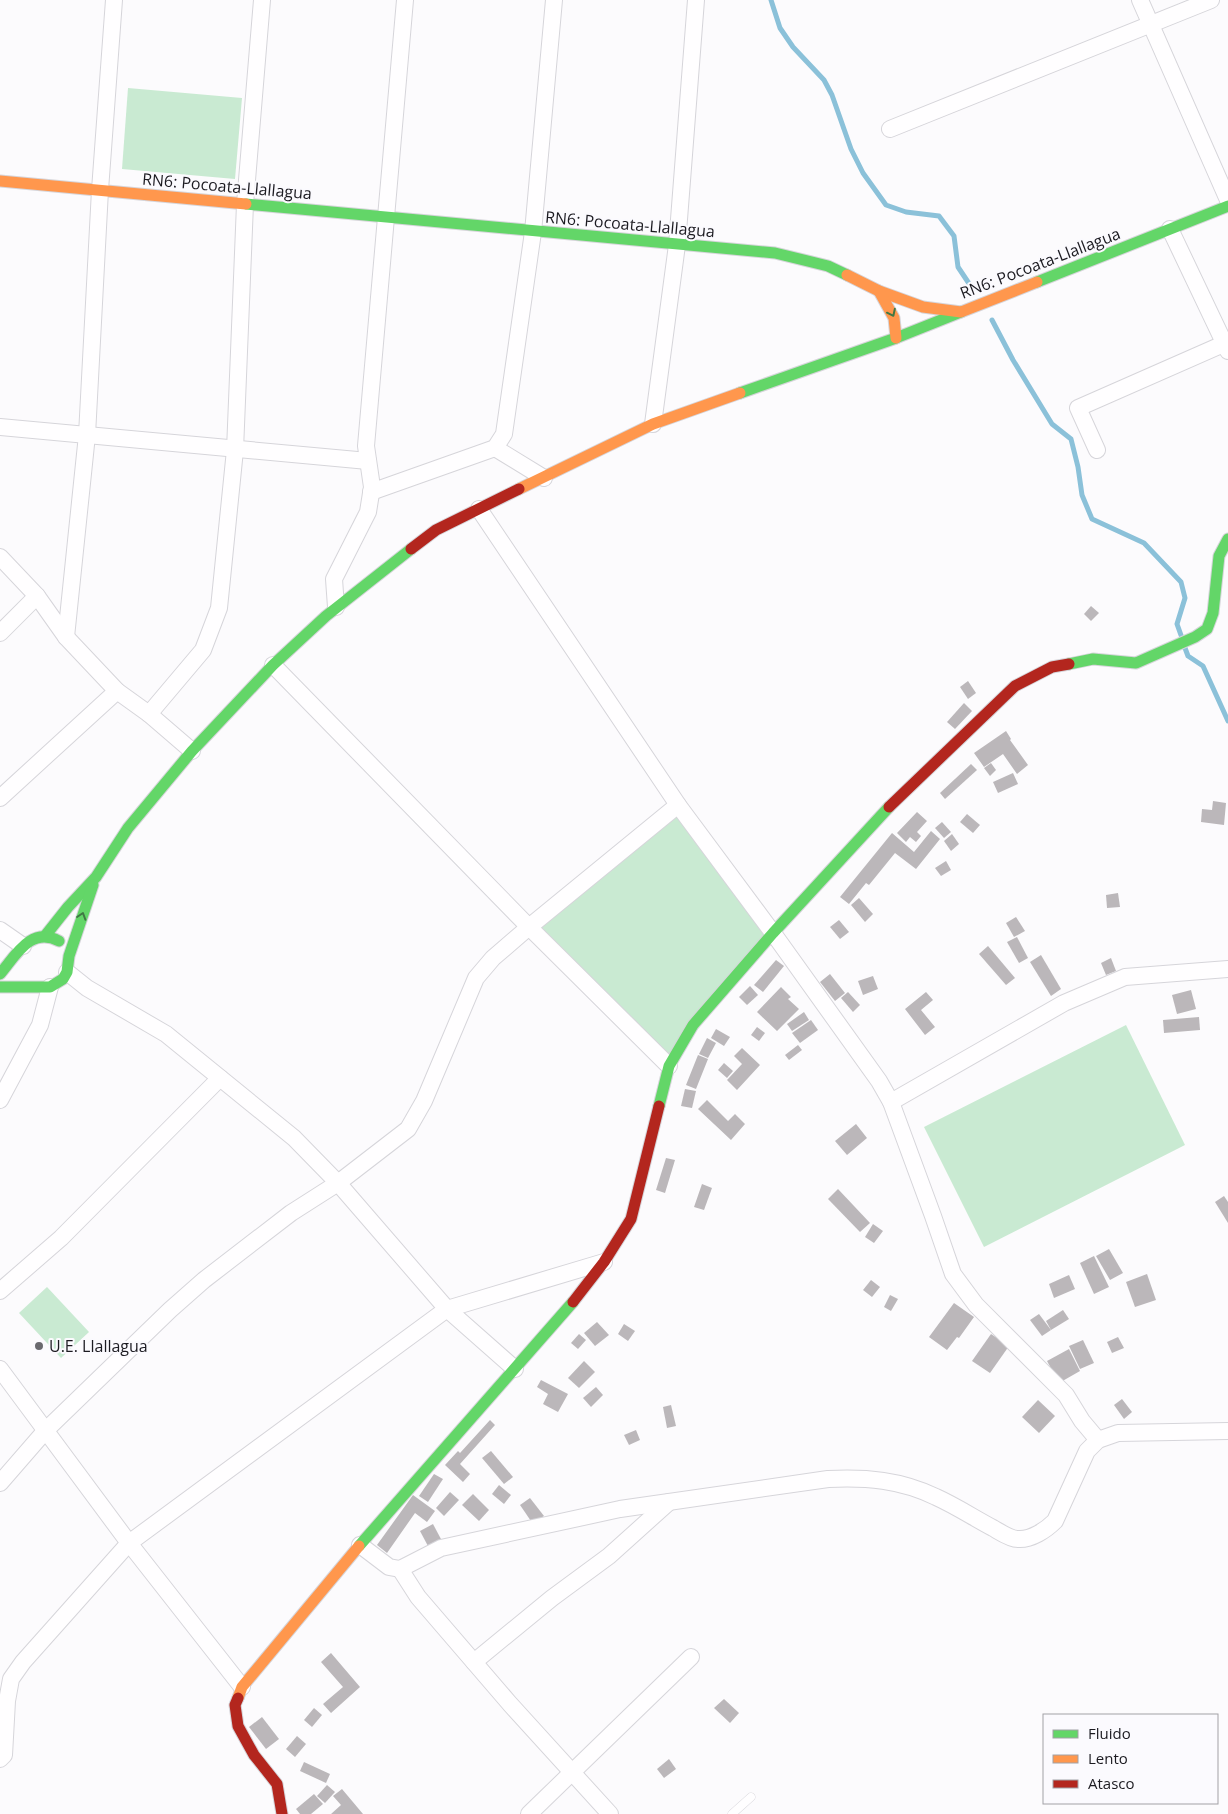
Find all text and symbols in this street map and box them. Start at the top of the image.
street label: RN6: Pocoata-Llallagua [141,168,313,204]
street label: RN6: Pocoata-Llallagua [544,206,716,242]
street label: RN6: Pocoata-Llallagua [957,222,1123,304]
one-way arrow [886,308,896,317]
one-way arrow [76,913,86,921]
place label: U.E. Llallagua [49,1335,148,1357]
marker: U.E. Llallagua [33,1340,45,1352]
legend [1043,1714,1218,1804]
text: Fluido [1088,1723,1131,1743]
text: Lento [1088,1748,1128,1768]
text: Atasco [1088,1773,1135,1793]

